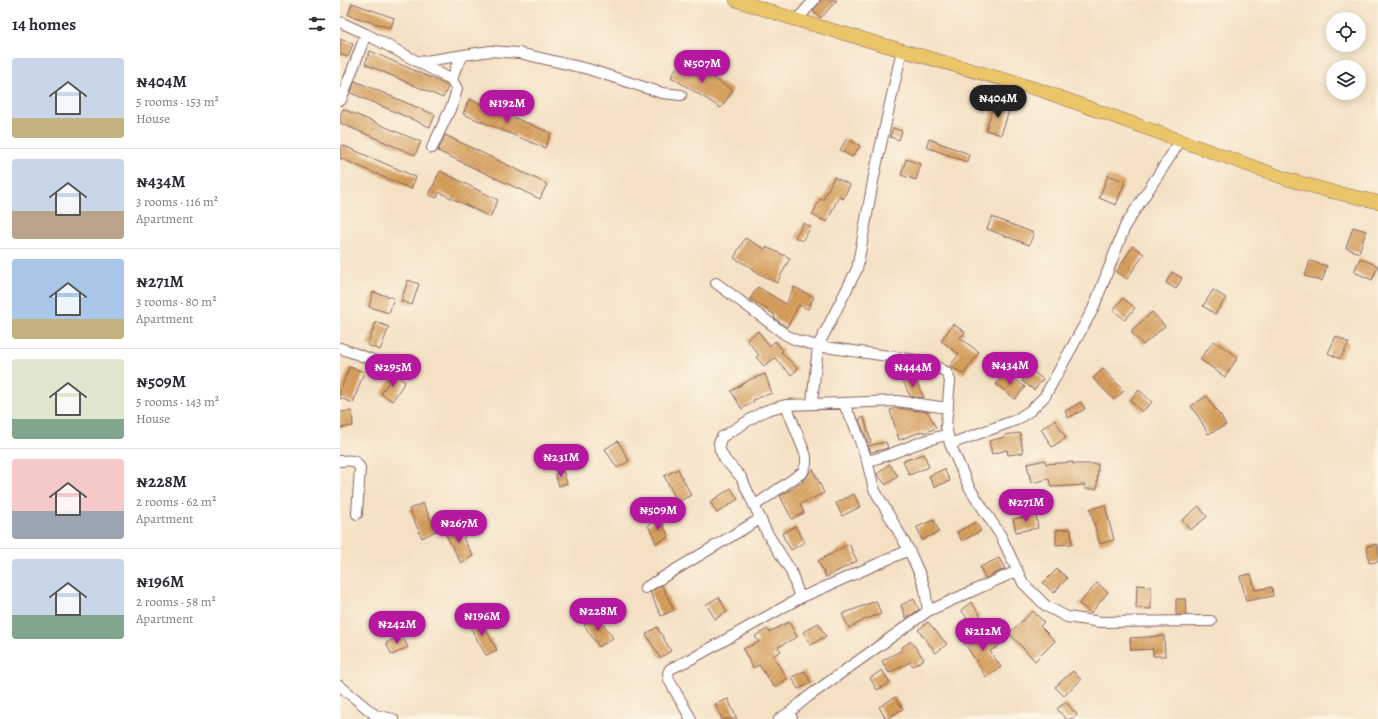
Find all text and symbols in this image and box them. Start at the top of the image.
map controls [1326,12,1366,100]
button: locate [1326,12,1366,52]
text: 14 homes [12,13,76,36]
icon: filters [306,13,328,35]
pin: ₦507M [674,50,730,84]
text: ₦507M [683,54,721,71]
button: layers [1326,60,1366,100]
text: ₦404M [136,70,187,93]
icon: home [44,74,92,122]
pin: ₦404M [970,85,1026,119]
text: ₦404M [979,89,1017,106]
pin: ₦192M [479,90,535,124]
text: 5 rooms · 153 m² [136,93,219,110]
text: ₦192M [488,94,526,111]
text: House [136,110,170,127]
text: ₦434M [136,170,186,193]
icon: home [44,175,92,223]
text: 3 rooms · 116 m² [136,193,218,210]
text: Apartment [136,210,194,227]
text: ₦271M [136,270,184,293]
icon: home [44,275,92,323]
text: 3 rooms · 80 m² [136,293,216,310]
text: Apartment [136,310,194,327]
pin: ₦434M [982,352,1038,386]
pin: ₦295M [365,354,421,388]
pin: ₦444M [885,354,941,388]
text: ₦434M [991,356,1029,373]
text: ₦295M [374,358,412,375]
text: ₦444M [894,358,932,375]
text: ₦509M [136,370,186,393]
icon: home [44,375,92,423]
text: 5 rooms · 143 m² [136,393,219,410]
text: House [136,410,170,427]
pin: ₦231M [533,444,589,478]
text: ₦231M [543,448,579,465]
text: ₦228M [136,470,187,493]
icon: home [44,475,92,523]
pin: ₦271M [998,489,1054,523]
text: 2 rooms · 62 m² [136,493,216,510]
text: ₦271M [1008,493,1044,510]
pin: ₦509M [630,497,686,531]
text: ₦509M [639,501,677,518]
text: Apartment [136,510,194,527]
pin: ₦267M [431,510,487,544]
text: ₦267M [440,514,478,531]
text: ₦196M [136,570,184,593]
icon: home [44,575,92,623]
text: 2 rooms · 58 m² [136,593,216,610]
pin: ₦228M [570,598,626,632]
text: ₦228M [579,602,617,619]
pin: ₦196M [454,603,510,637]
text: ₦196M [464,607,500,624]
text: Apartment [136,610,194,627]
pin: ₦242M [369,611,425,645]
text: ₦242M [378,615,416,632]
pin: ₦212M [955,618,1011,652]
text: ₦212M [964,622,1002,639]

